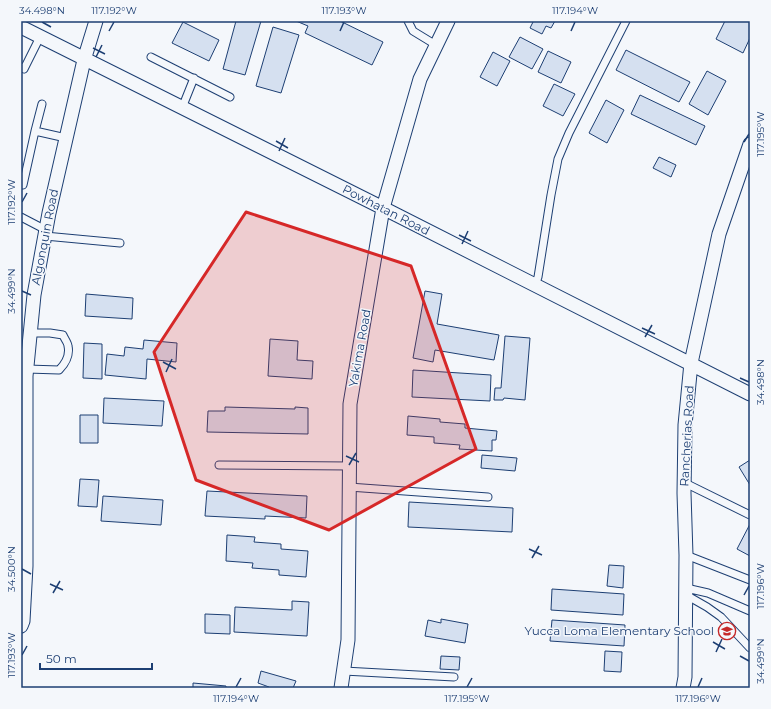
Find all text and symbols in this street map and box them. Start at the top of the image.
text: 34.498°N [19,4,65,17]
text: 117.192°W [91,4,137,17]
text: 117.193°W [321,4,367,17]
text: 117.194°W [552,4,598,17]
text: 117.195°W [754,111,767,157]
text: 117.192°W [5,179,18,225]
street label: Powhatan Road [340,181,432,238]
street label: Algonquin Road [28,187,61,286]
text: 34.499°N [5,268,18,314]
street label: Yakima Road [345,308,374,388]
text: 34.498°N [754,359,767,405]
street label: Rancherias Road [676,385,697,487]
text: 34.500°N [5,546,18,592]
text: 117.196°W [754,563,767,609]
school or university icon: Yucca Loma Elementary School [717,621,737,641]
place label: Yucca Loma Elementary School [525,623,714,638]
text: 117.193°W [5,632,18,678]
text: 34.499°N [754,638,767,684]
scale bar [40,645,152,671]
text: 50 m [46,651,77,666]
text: 117.194°W [213,692,259,705]
text: 117.195°W [444,692,490,705]
text: 117.196°W [675,692,721,705]

